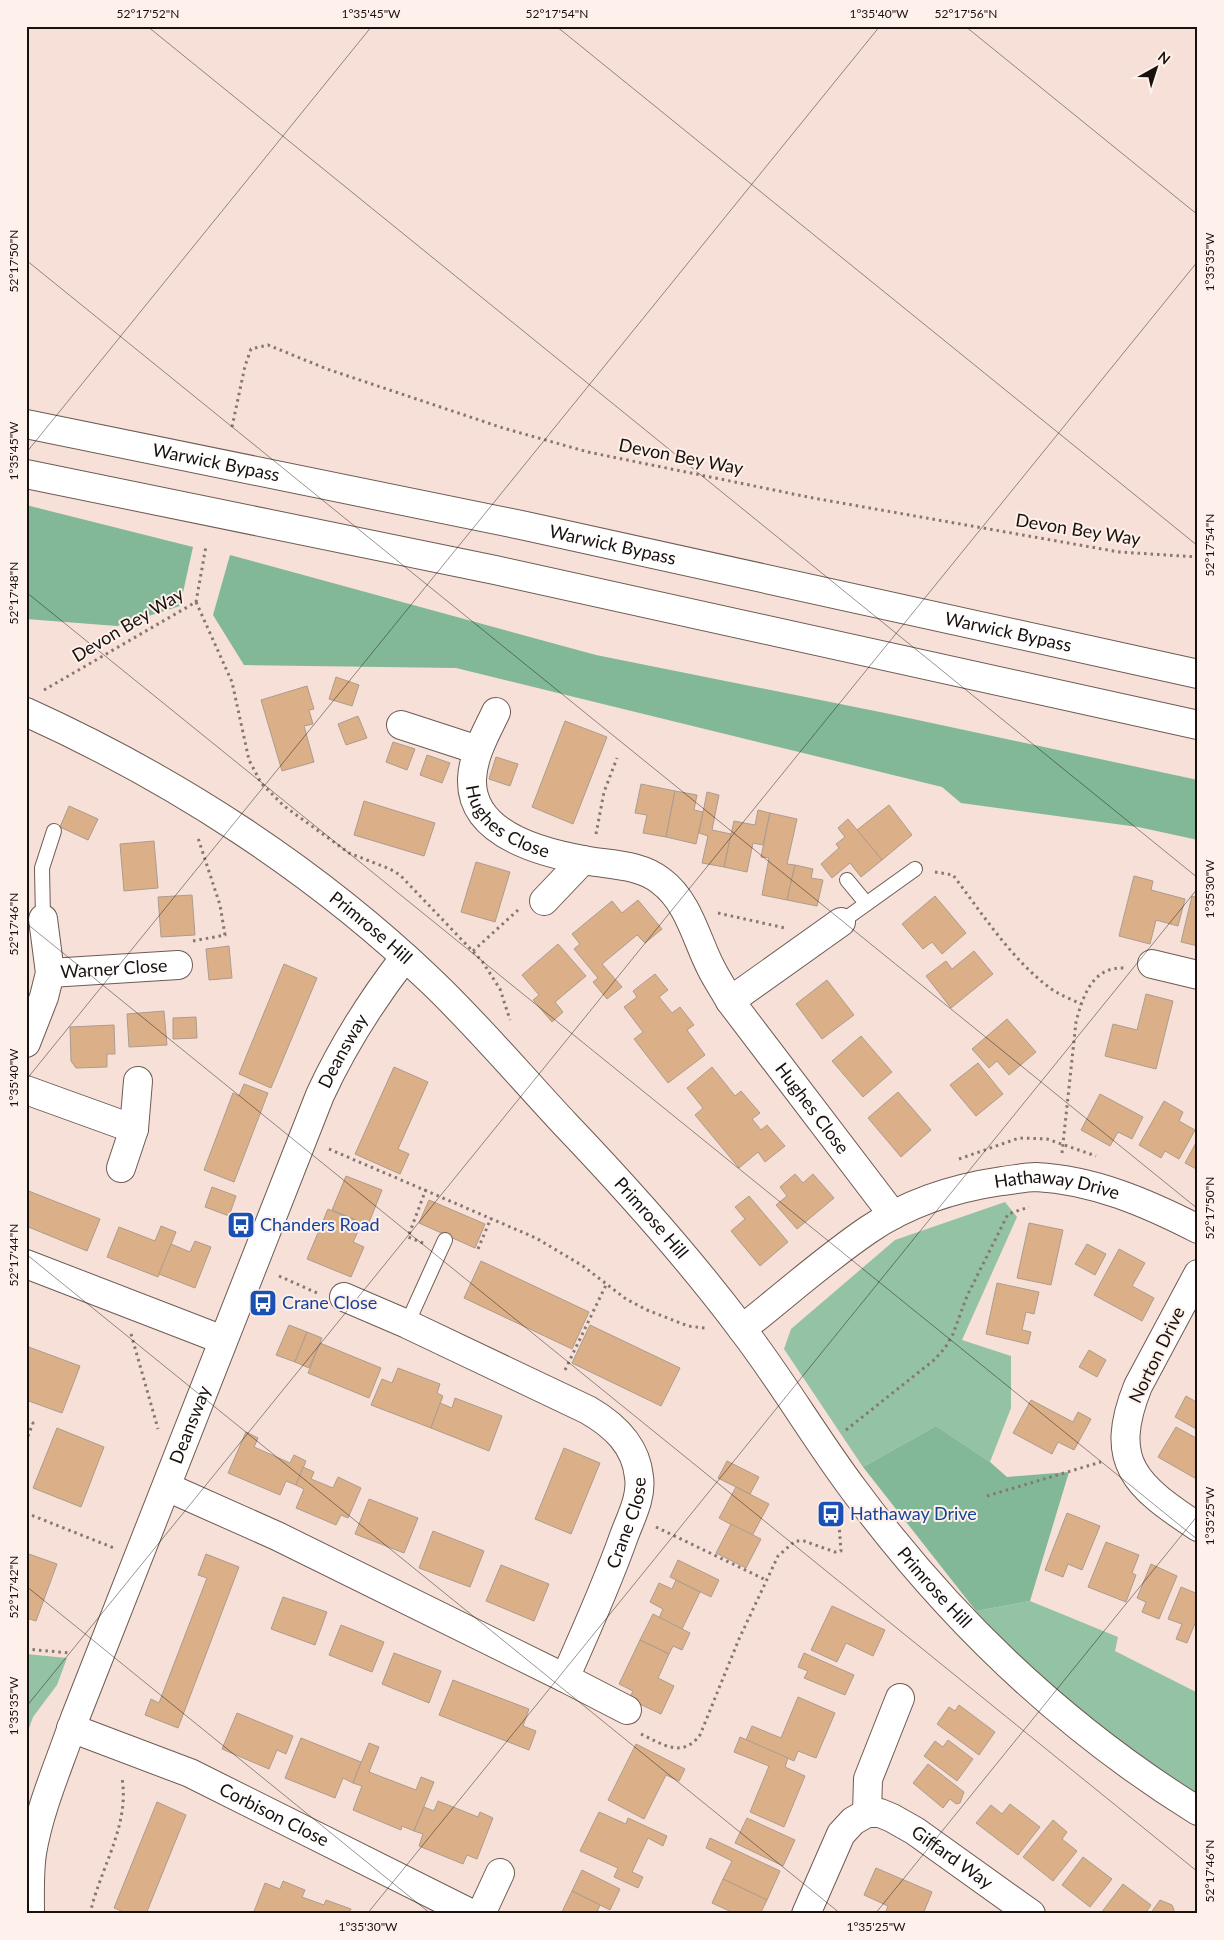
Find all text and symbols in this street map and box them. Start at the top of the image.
text: 52°17'52"N [117,6,179,21]
text: 1°35'45"W [341,6,401,21]
text: 52°17'54"N [526,6,588,21]
text: 1°35'40"W [849,6,909,21]
text: 52°17'56"N [935,6,997,21]
north arrow [1132,42,1182,92]
text: N [1155,48,1174,68]
text: 52°17'50"N [6,230,21,292]
text: 1°35'35"W [1202,232,1217,292]
text: 1°35'45"W [6,421,21,481]
street label: Devon Bey Way [617,433,746,479]
street label: Warwick Bypass [151,438,282,486]
street label: Devon Bey Way [1014,508,1143,550]
text: 52°17'54"N [1202,514,1217,576]
street label: Warwick Bypass [547,520,679,569]
text: 52°17'48"N [6,562,21,624]
street label: Devon Bey Way [68,582,188,666]
street label: Warwick Bypass [943,607,1074,656]
street label: Hughes Close [462,783,552,862]
text: 1°35'30"W [1202,859,1217,919]
street label: Primrose Hill [326,886,417,968]
text: 52°17'46"N [6,893,21,955]
street label: Warner Close [60,954,168,982]
street label: Deansway [313,1009,372,1091]
text: 1°35'40"W [6,1048,21,1108]
street label: Hughes Close [771,1058,854,1158]
street label: Hathaway Drive [993,1165,1123,1204]
street label: Primrose Hill [610,1172,693,1263]
text: 52°17'50"N [1202,1177,1217,1239]
bus stop icon: Chanders Road [226,1210,256,1240]
place label: Chanders Road [260,1213,379,1235]
text: 52°17'44"N [6,1224,21,1286]
bus stop icon: Crane Close [248,1288,278,1318]
place label: Crane Close [282,1291,377,1313]
street label: Norton Drive [1123,1303,1189,1406]
street label: Deansway [164,1382,215,1467]
street label: Crane Close [601,1477,650,1571]
text: 1°35'25"W [1202,1486,1217,1546]
bus stop icon: Hathaway Drive [816,1499,846,1529]
place label: Hathaway Drive [850,1502,977,1524]
street label: Primrose Hill [893,1542,977,1632]
text: 52°17'42"N [6,1556,21,1618]
text: 1°35'35"W [6,1676,21,1736]
street label: Corbison Close [216,1777,333,1851]
street label: Giffard Way [908,1820,998,1894]
text: 52°17'46"N [1202,1840,1217,1902]
text: 1°35'30"W [338,1919,398,1934]
text: 1°35'25"W [846,1919,906,1934]

